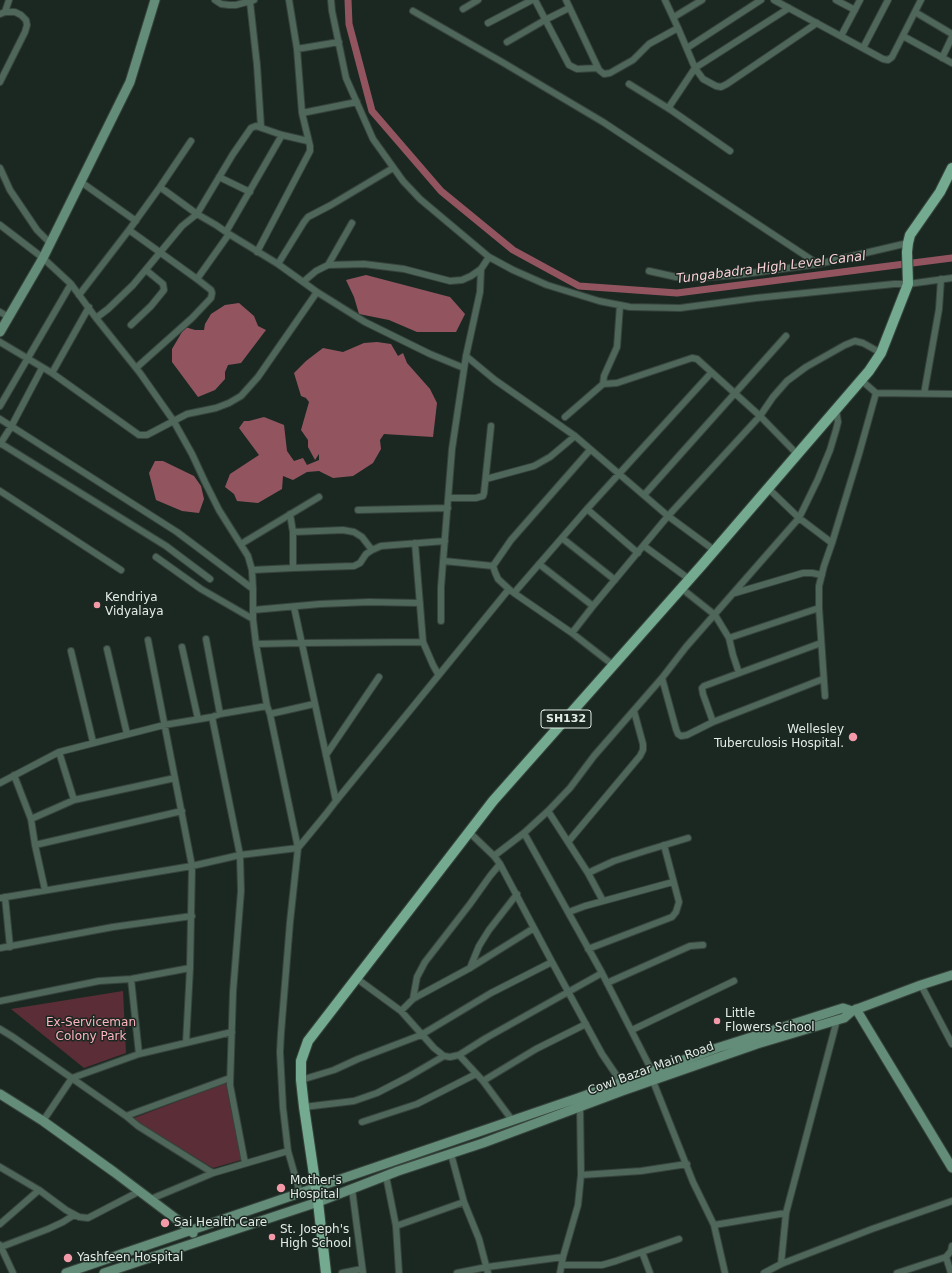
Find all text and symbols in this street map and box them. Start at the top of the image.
water label: Tungabadra High Level Canal [675,249,867,287]
place label: Kendriya Vidyalaya [105,591,163,619]
marker: Kendriya Vidyalaya [92,600,102,610]
road number: SH132 [541,710,591,728]
place label: Wellesley Tuberculosis Hospital. [714,723,844,751]
marker: Wellesley Tuberculosis Hospital. [847,731,859,743]
place label: Little Flowers School [725,1007,815,1035]
park label: Ex-Serviceman Colony Park [46,1016,136,1044]
marker: Little Flowers School [712,1016,722,1026]
street label: Cowl Bazar Main Road [586,1039,716,1099]
place label: Mother's Hospital [290,1174,342,1202]
marker: Mother's Hospital [275,1182,287,1194]
place label: Sai Health Care [174,1216,267,1230]
marker: Sai Health Care [159,1217,171,1229]
place label: St. Joseph's High School [280,1223,351,1251]
marker: St. Joseph's High School [267,1232,277,1242]
place label: Yashfeen Hospital [77,1251,183,1265]
marker: Yashfeen Hospital [62,1252,74,1264]

